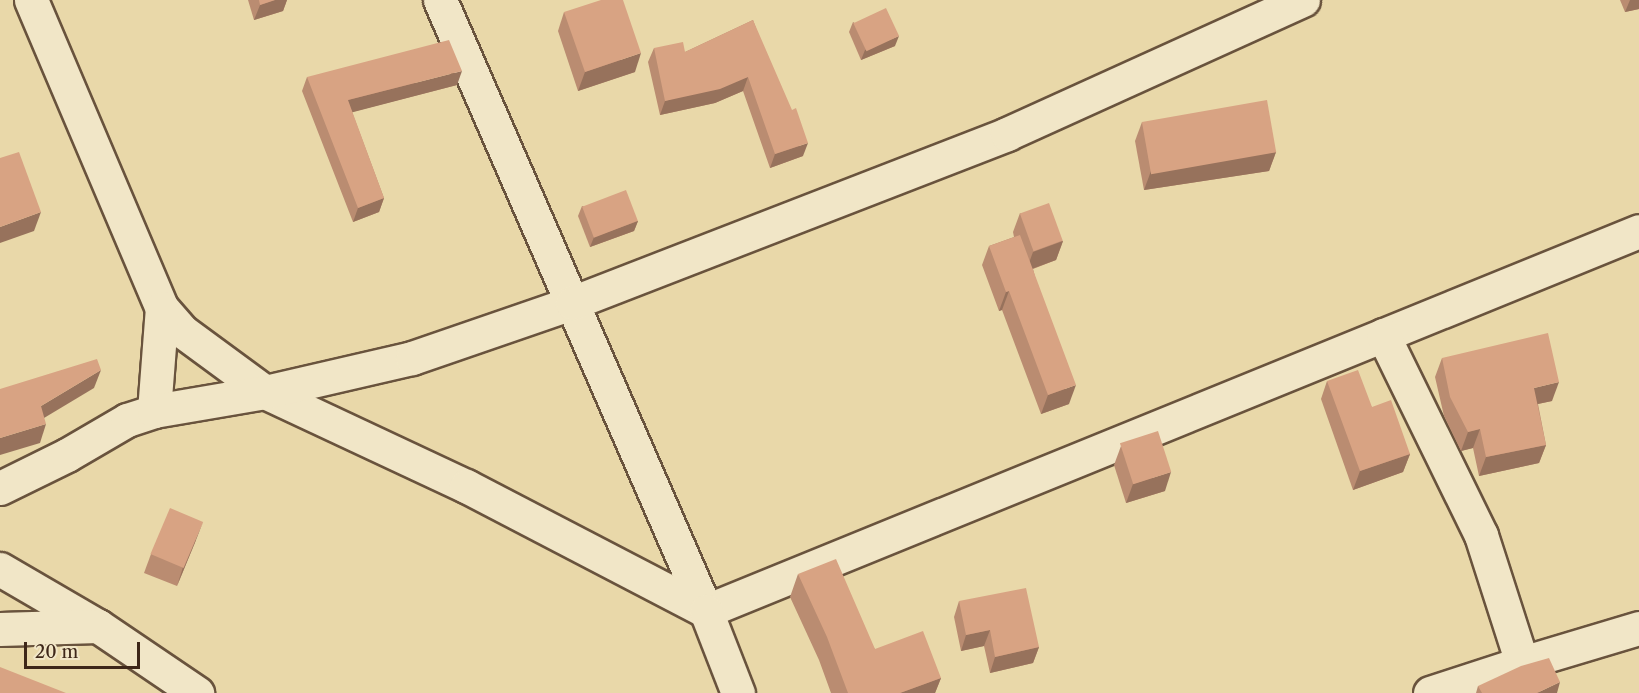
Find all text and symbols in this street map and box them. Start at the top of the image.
scale bar [27,630,142,668]
text: 20 m [35,641,78,663]

